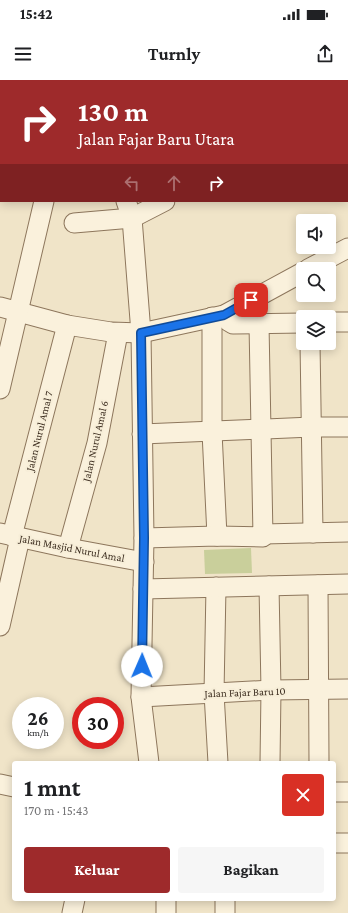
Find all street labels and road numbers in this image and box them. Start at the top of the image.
street label: Jalan Nurul Amal 7 [23,390,56,474]
street label: Jalan Nurul Amal 6 [80,399,111,484]
street label: Jalan Masjid Nurul Amal [17,532,126,565]
street label: Jalan Fajar Baru 10 [203,685,286,700]

